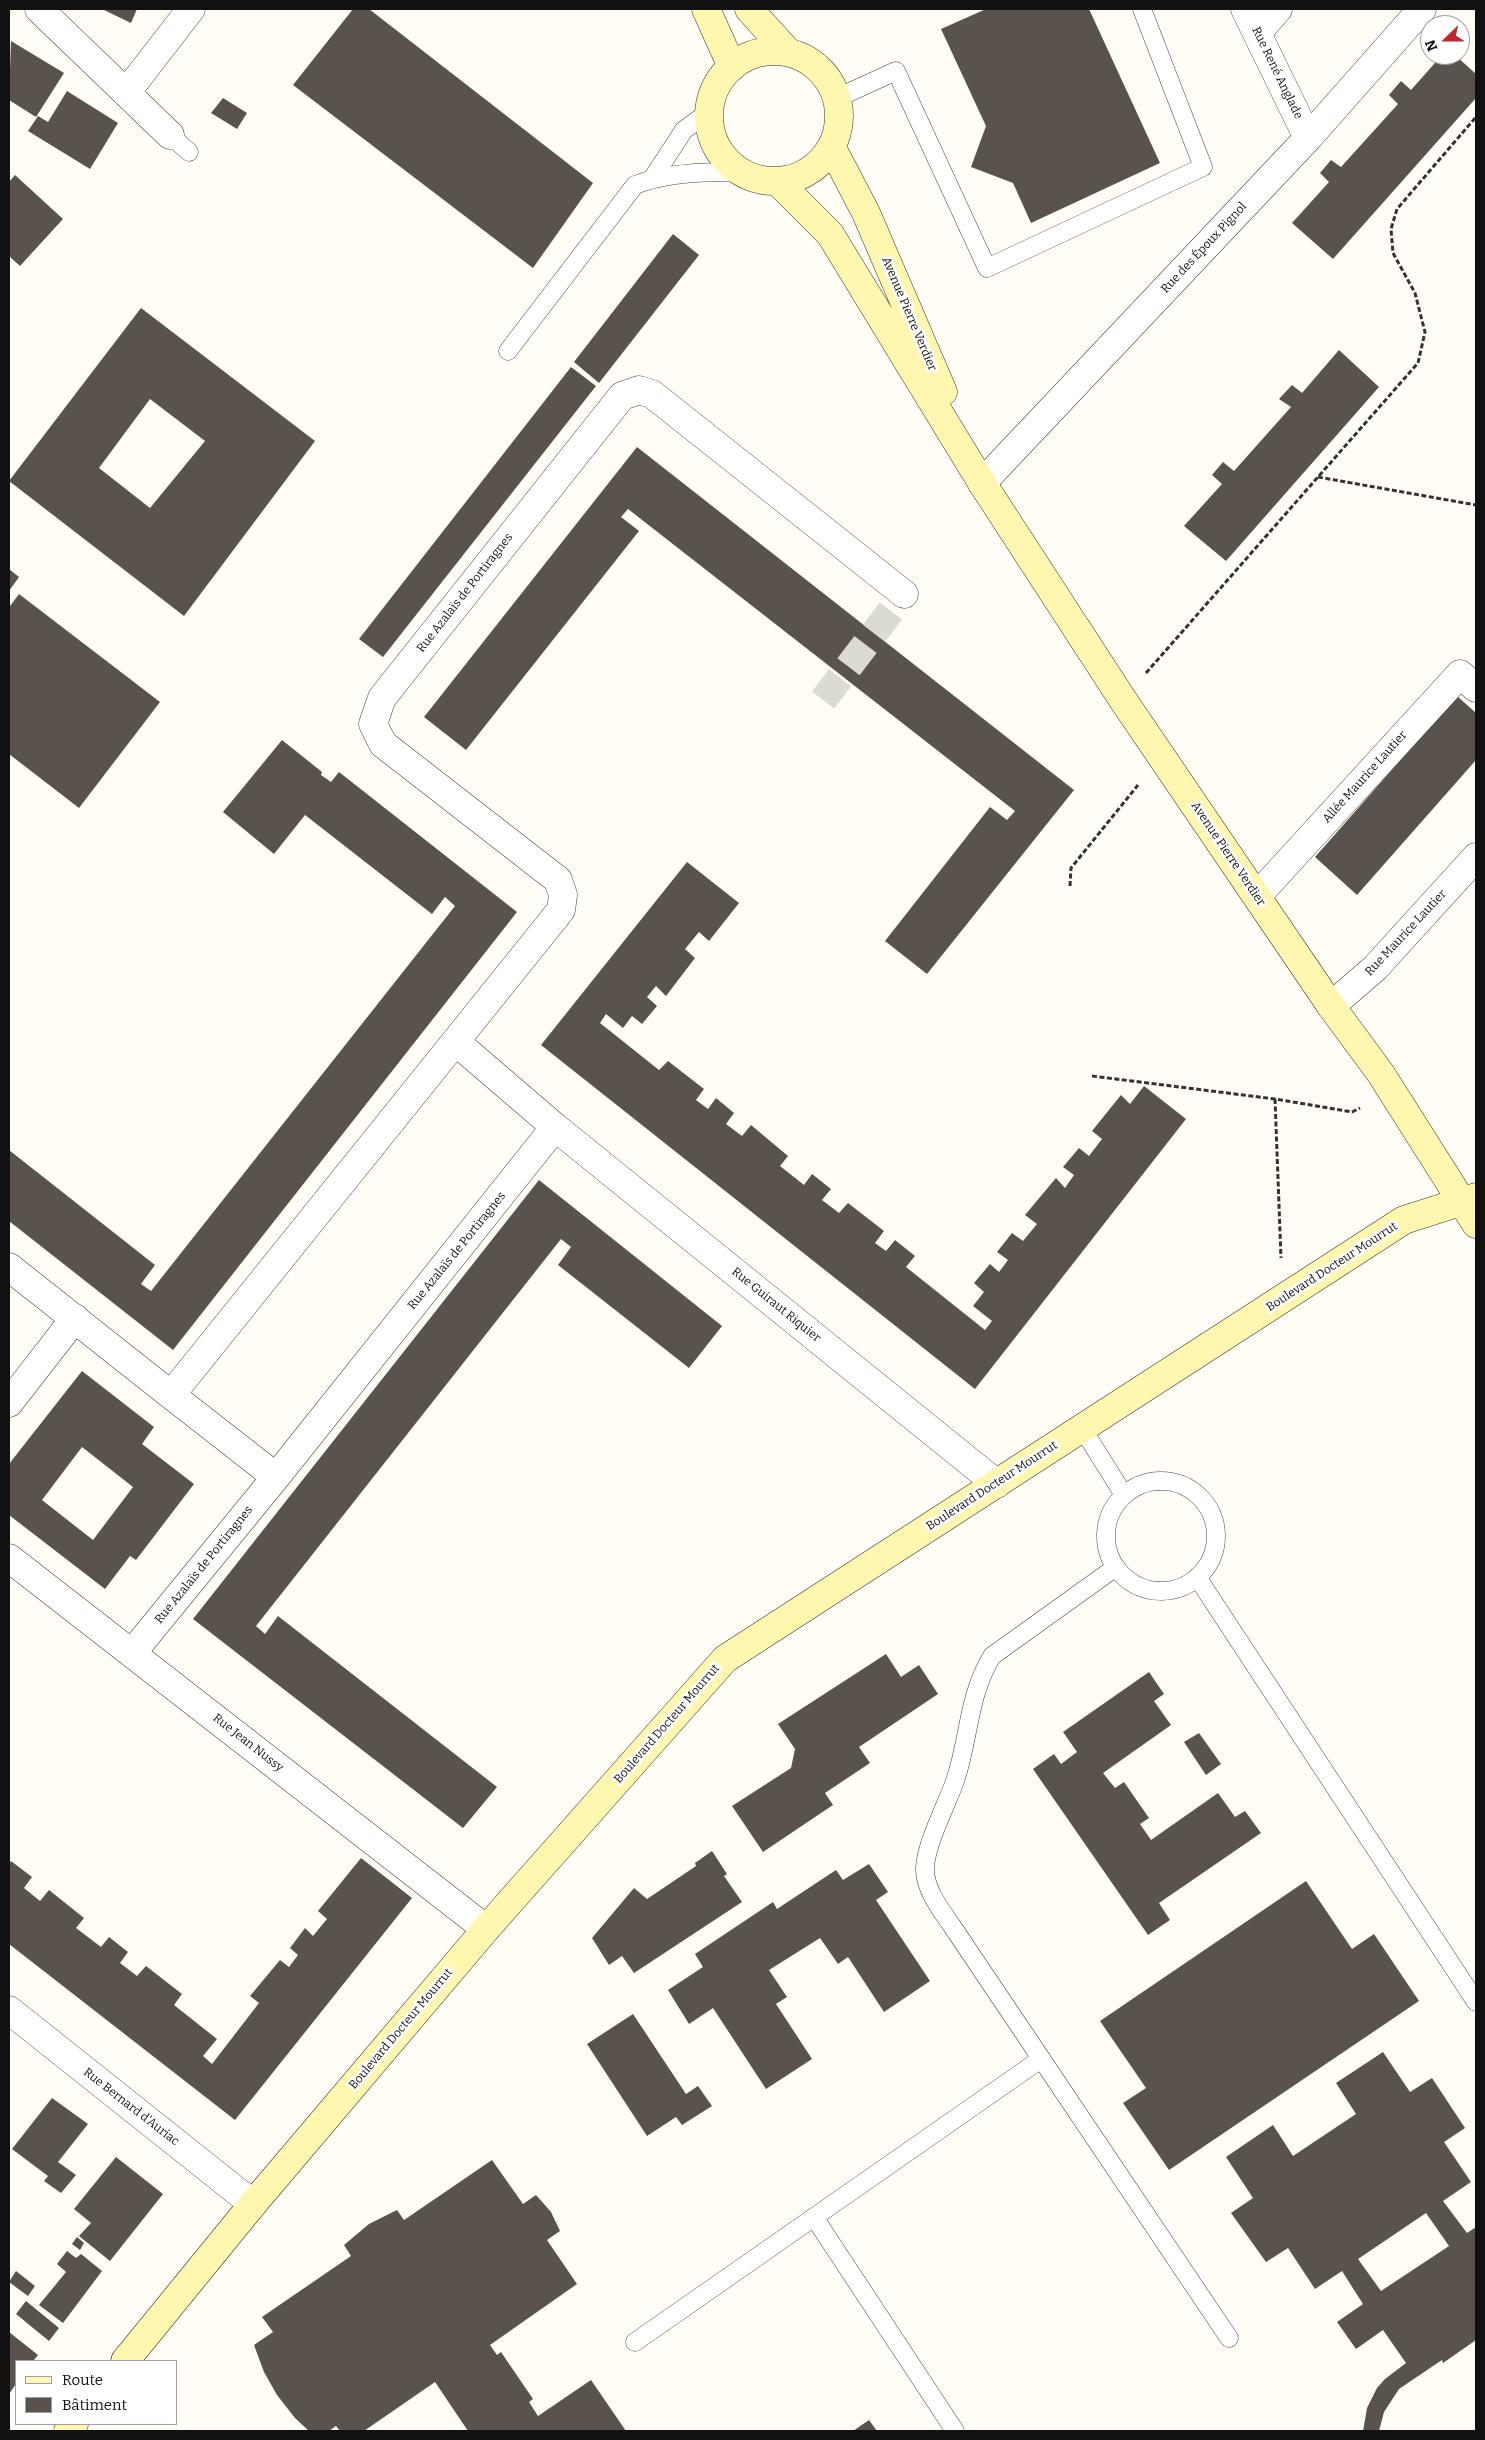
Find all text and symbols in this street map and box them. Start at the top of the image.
north arrow [1420,15,1470,65]
street label: Rue René Anglade [1248,25,1306,121]
text: N [1422,37,1441,54]
street label: Rue des Époux Pignol [1158,200,1250,296]
street label: Avenue Pierre Verdier [878,255,940,373]
street label: Rue Azalaïs de Portiragnes [414,531,516,655]
street label: Allée Maurice Lautier [1320,728,1410,826]
street label: Avenue Pierre Verdier [1188,799,1268,909]
street label: Rue Maurice Lautier [1362,887,1450,979]
street label: Rue Azalaïs de Portiragnes [405,1189,509,1313]
street label: Boulevard Docteur Mourrut [1264,1219,1400,1315]
street label: Rue Guiraut Riquier [728,1265,824,1345]
street label: Boulevard Docteur Mourrut [924,1438,1060,1534]
street label: Rue Azalaïs de Portiragnes [152,1503,256,1627]
street label: Boulevard Docteur Mourrut [611,1661,723,1787]
street label: Rue Jean Nussy [210,1711,286,1775]
street label: Boulevard Docteur Mourrut [346,1966,456,2092]
street label: Rue Bernard d'Auriac [80,2065,182,2149]
legend [15,2360,178,2425]
text: Route [62,2371,103,2389]
text: Bâtiment [62,2396,127,2414]

